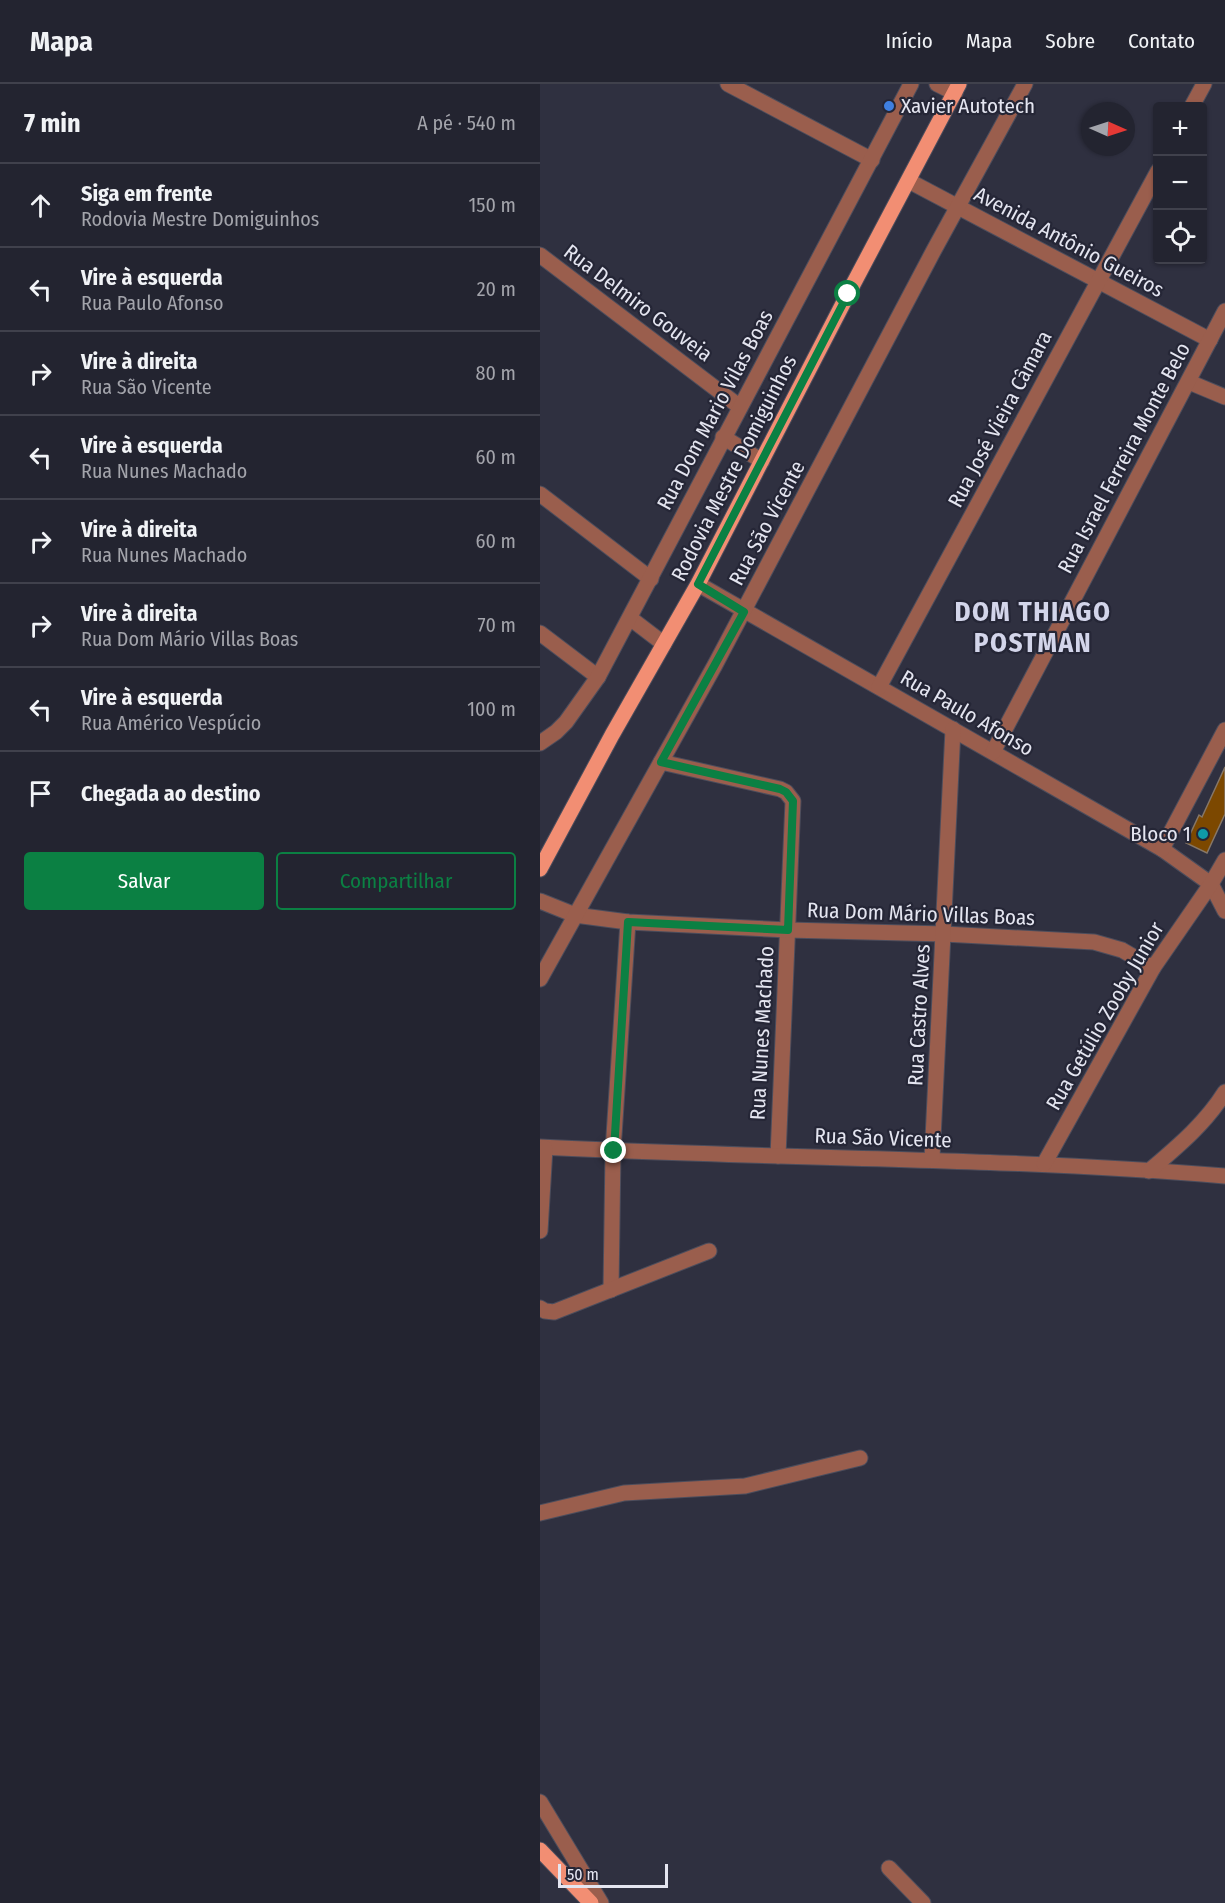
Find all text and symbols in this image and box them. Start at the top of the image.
text: Mapa [30,25,93,58]
text: Início [886,28,933,54]
text: Mapa [966,28,1012,54]
text: Sobre [1045,28,1095,54]
text: Contato [1128,28,1195,54]
place label: Xavier Autotech [901,93,1035,119]
marker: Xavier Autotech [882,99,896,113]
north arrow [1081,102,1135,156]
map controls [1153,102,1207,264]
button: + [1153,102,1207,156]
text: 7 min [24,108,81,139]
text: A pé · 540 m [417,111,516,135]
button: − [1153,156,1207,210]
text: Siga em frente [81,180,212,207]
street label: Avenida Antônio Gueiros [970,181,1168,303]
icon: ahead [24,189,57,222]
text: 150 m [469,193,516,217]
text: Rodovia Mestre Domiguinhos [81,207,319,231]
button: locate [1153,210,1207,264]
street label: Rua Delmiro Gouveia [559,239,717,367]
text: Vire à esquerda [81,264,223,291]
icon: left [24,273,57,306]
text: 20 m [477,277,516,301]
route start [834,280,860,306]
text: Rua Paulo Afonso [81,291,224,315]
street label: Rua Dom Mario Vilas Boas [651,306,779,514]
street label: Rua José Vieira Câmara [942,326,1058,512]
street label: Rua Israel Ferreira Monte Belo [1052,338,1196,578]
text: Vire à direita [81,348,197,375]
street label: Rodovia Mestre Domiguinhos [666,351,802,585]
icon: right [24,357,57,390]
text: 80 m [476,361,516,385]
text: Rua São Vicente [81,375,212,399]
text: Vire à esquerda [81,432,223,459]
icon: left [24,441,57,474]
text: 60 m [476,445,516,469]
street label: Rua São Vicente [723,456,811,590]
text: Rua Nunes Machado [81,459,247,483]
text: Vire à direita [81,516,197,543]
icon: right [24,525,57,558]
text: 60 m [476,529,516,553]
text: Rua Nunes Machado [81,543,247,567]
district label: DOM THIAGO POSTMAN [955,596,1111,659]
text: Vire à direita [81,600,197,627]
icon: right [24,609,57,642]
text: 70 m [478,613,516,637]
text: Rua Dom Mário Villas Boas [81,627,298,651]
street label: Rua Paulo Afonso [896,664,1038,762]
text: Vire à esquerda [81,684,223,711]
icon: left [24,693,57,726]
text: 100 m [467,697,516,721]
text: Rua Américo Vespúcio [81,711,261,735]
icon: arrive [24,777,57,810]
text: Chegada ao destino [81,780,261,807]
place label: Bloco 1 [1130,821,1191,847]
marker: Bloco 1 [1196,827,1210,841]
button: Salvar [24,852,264,910]
button: Compartilhar [276,852,516,910]
street label: Rua Dom Mário Villas Boas [806,897,1036,931]
street label: Rua Getúlio Zooby Junior [1040,917,1170,1115]
street label: Rua Castro Alves [902,943,936,1086]
street label: Rua Nunes Machado [744,945,780,1121]
street label: Rua São Vicente [814,1123,952,1153]
route end [600,1137,626,1163]
scale bar [558,1861,668,1888]
text: 50 m [567,1865,599,1884]

